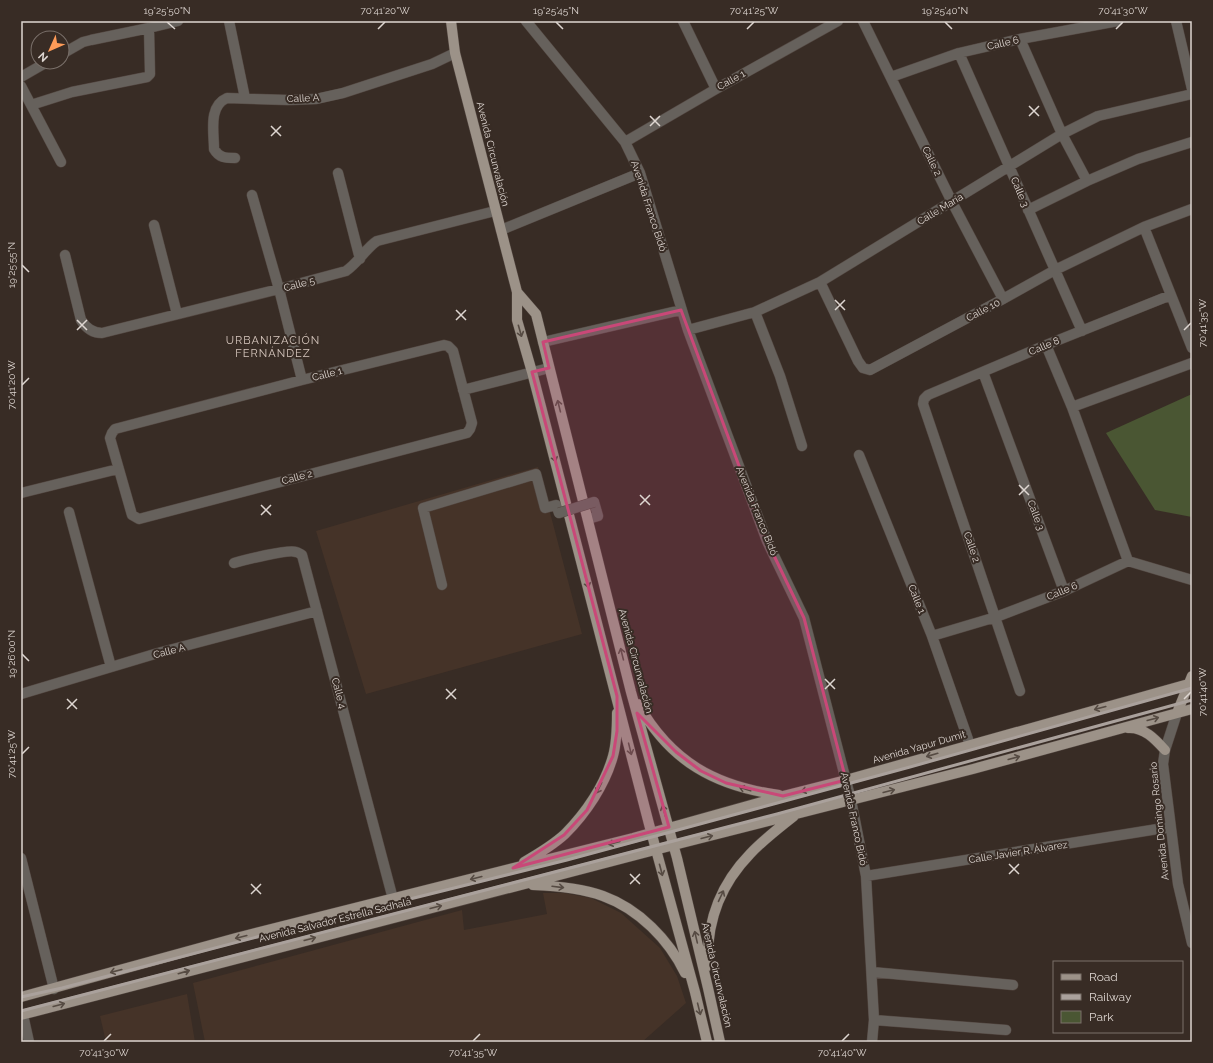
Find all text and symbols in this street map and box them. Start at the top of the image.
text: 19°25'50"N [143,5,191,16]
text: 70°41'20"W [360,5,410,16]
text: 19°25'45"N [533,5,579,16]
text: 70°41'25"W [730,5,779,16]
text: 19°25'40"N [922,5,968,16]
text: 70°41'30"W [1098,5,1148,16]
north arrow [30,30,70,70]
street label: Calle 6 [986,34,1020,52]
text: N [36,49,51,64]
street label: Calle 1 [715,67,748,92]
street label: Calle A [286,92,320,104]
street label: Avenida Circunvalación [475,101,511,208]
street label: Calle 2 [920,144,944,178]
street label: Avenida Franco Bidó [629,159,669,253]
street label: Calle 3 [1009,175,1031,209]
street label: Calle María [915,191,965,227]
text: 19°25'55"N [6,242,17,288]
street label: Calle 5 [282,274,316,293]
street label: Calle 10 [964,297,1002,323]
text: 70°41'35"W [1197,298,1208,347]
one-way arrow [517,324,525,337]
district label: URBANIZACIÓN FERNÁNDEZ [226,333,320,360]
street label: Calle 8 [1027,335,1061,357]
text: 70°41'20"W [6,360,17,410]
street label: Calle 1 [311,365,344,383]
one-way arrow [554,400,562,413]
one-way arrow [551,449,559,462]
street label: Avenida Franco Bidó [734,465,780,557]
street label: Calle 2 [280,468,314,486]
street label: Calle 3 [1025,498,1047,532]
street label: Calle 2 [962,530,982,564]
one-way arrow [584,575,591,588]
street label: Calle 6 [1045,580,1079,602]
street label: Calle 1 [906,583,928,616]
street label: Avenida Circunvalación [617,608,655,714]
text: 19°26'00"N [6,630,17,678]
street label: Calle A [152,641,186,661]
one-way arrow [617,648,625,661]
text: 70°41'40"W [1197,667,1208,716]
street label: Calle 4 [330,676,349,710]
one-way arrow [1094,705,1107,712]
one-way arrow [1146,715,1159,723]
street label: Avenida Yapur Dumit [871,728,967,766]
text: 70°41'25"W [6,729,17,778]
one-way arrow [627,742,634,755]
one-way arrow [926,752,939,759]
one-way arrow [1008,753,1021,761]
street label: Avenida Domingo Rosario [1147,761,1171,881]
street label: Avenida Franco Bidó [839,771,869,867]
one-way arrow [595,782,602,794]
one-way arrow [739,785,752,792]
one-way arrow [882,786,895,794]
one-way arrow [801,787,814,795]
one-way arrow [660,804,668,817]
one-way arrow [701,832,714,840]
one-way arrow [607,839,620,847]
street label: Calle Javier R. Álvarez [968,839,1068,865]
one-way arrow [658,863,665,876]
one-way arrow [469,874,482,882]
one-way arrow [551,883,564,891]
one-way arrow [718,890,726,902]
street label: Avenida Salvador Estrella Sadhalá [258,896,412,944]
one-way arrow [429,903,442,910]
street label: Avenida Circunvalación [700,921,734,1029]
one-way arrow [692,930,700,943]
one-way arrow [235,934,248,941]
one-way arrow [303,935,316,942]
legend [1053,961,1183,1033]
one-way arrow [109,968,122,975]
one-way arrow [178,968,191,975]
text: Road [1089,970,1118,984]
text: Railway [1089,990,1132,1004]
one-way arrow [52,1001,65,1008]
one-way arrow [696,1002,704,1015]
text: Park [1089,1010,1114,1024]
text: 70°41'30"W [79,1047,129,1058]
text: 70°41'35"W [449,1047,498,1058]
text: 70°41'40"W [818,1047,867,1058]

